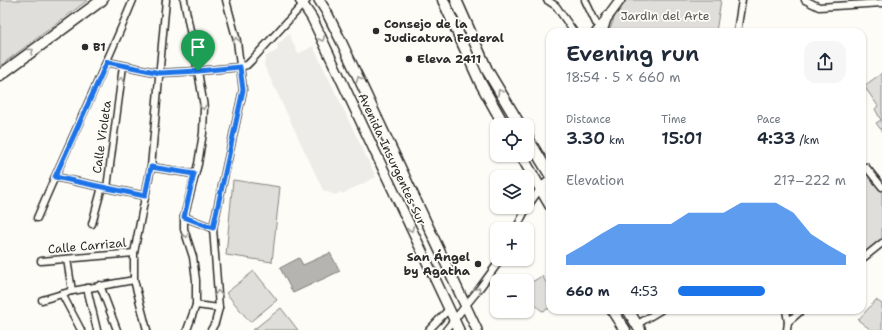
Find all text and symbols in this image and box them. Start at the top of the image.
park label: Jardin del Arte [620,8,710,24]
place label: Consejo de la Judicatura Federal [384,16,504,46]
marker: Consejo de la Judicatura Federal [371,26,381,36]
pin [181,30,215,71]
one-way arrow [317,35,325,42]
icon: arrive [187,36,209,58]
one-way arrow [232,37,241,44]
place label: B1 [93,39,106,55]
text: Evening run [566,39,699,68]
button: share [804,41,846,83]
marker: B1 [80,42,90,52]
one-way arrow [27,49,34,56]
place label: Eleva 2411 [417,51,481,67]
marker: Eleva 2411 [404,54,414,64]
text: 18:54 · 5 × 660 m [566,69,681,86]
one-way arrow [356,75,364,83]
one-way arrow [116,76,125,83]
one-way arrow [497,89,505,96]
street label: Avenida Insurgentes Sur [354,90,430,228]
street label: Calle Violeta [89,99,115,175]
one-way arrow [199,104,207,110]
text: Distance [566,112,611,127]
text: Time [661,112,687,127]
text: Pace [757,112,781,127]
map controls [490,118,534,318]
button: locate [490,118,534,162]
text: 3.30 [566,127,605,149]
text: 15:01 [661,127,703,149]
text: 4:33 [757,127,796,149]
text: km [605,133,625,148]
text: /km [796,133,819,148]
button: layers [490,170,534,214]
text: Elevation [566,172,624,189]
text: 217–222 m [773,172,846,189]
button: + [490,222,534,266]
one-way arrow [406,224,414,232]
one-way arrow [181,231,190,238]
street label: Calle Carrizal [47,235,127,257]
place label: San Ángel by Agatha [404,249,471,279]
marker: San Ángel by Agatha [473,259,483,269]
button: − [490,274,534,318]
text: 660 m [566,283,610,300]
text: 4:53 [630,283,658,300]
one-way arrow [473,288,480,295]
one-way arrow [214,290,223,296]

